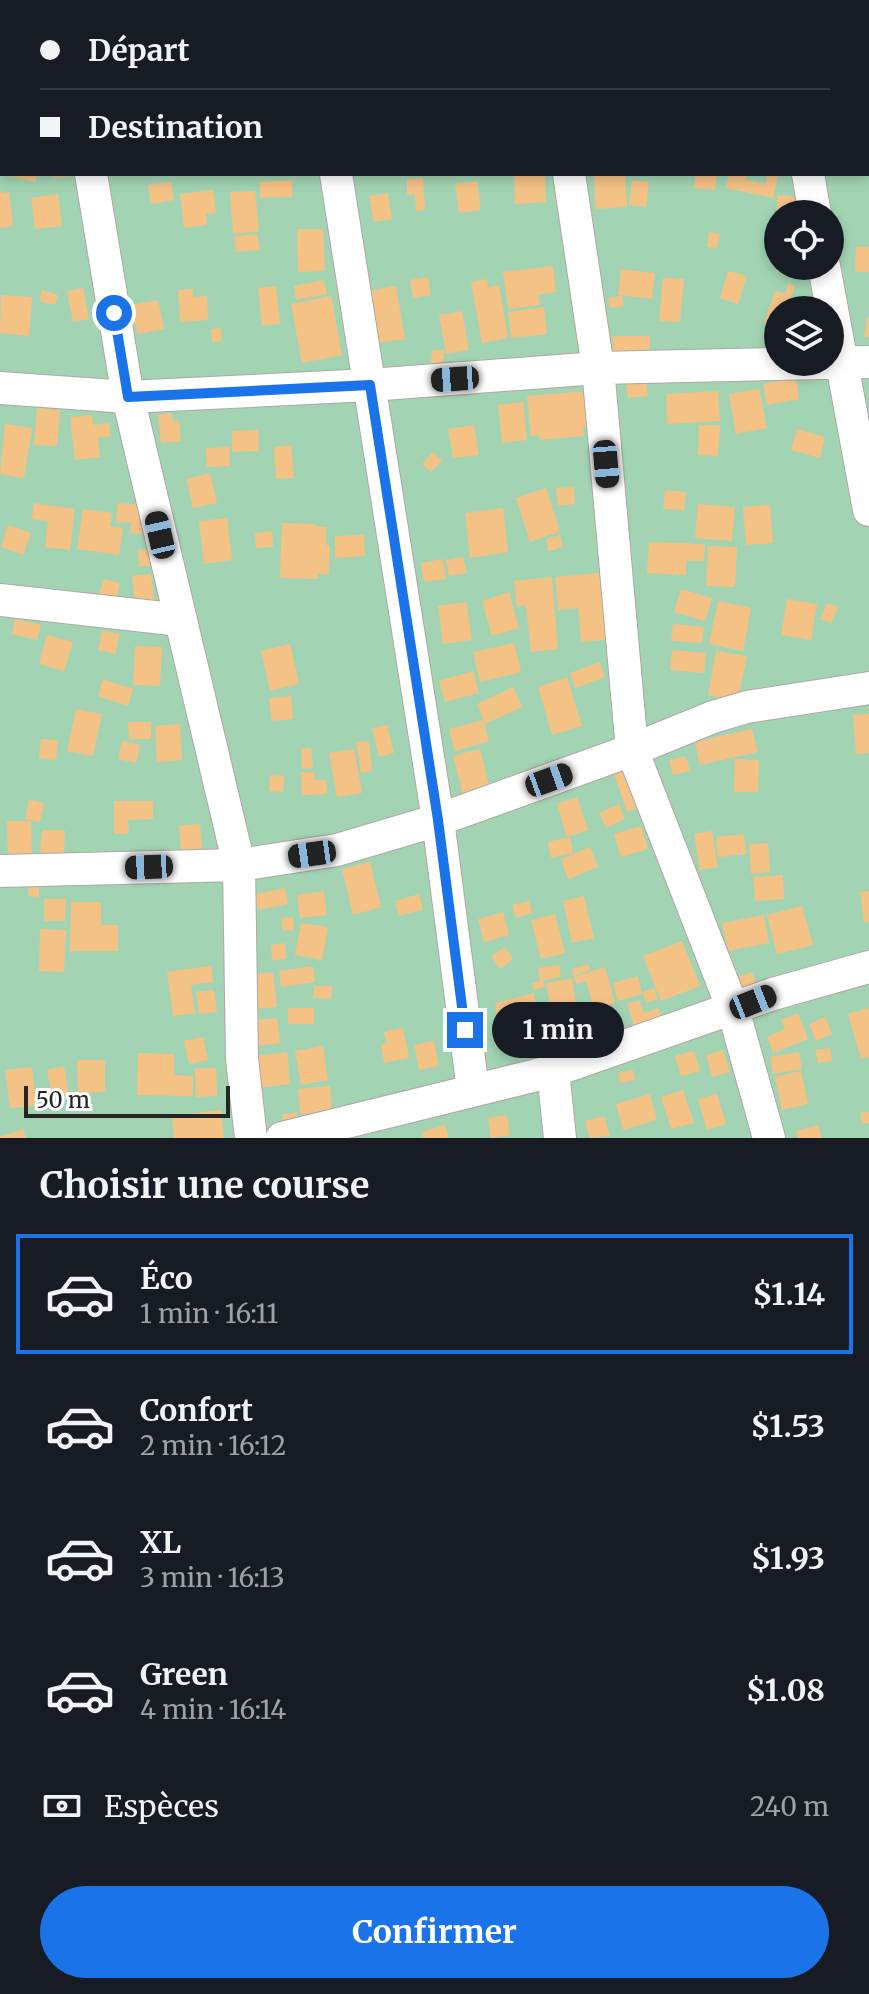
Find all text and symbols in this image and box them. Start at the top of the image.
text: Départ [88,31,190,69]
text: Destination [88,108,263,146]
map controls [764,200,844,376]
button: locate [764,200,844,280]
route start [96,295,132,331]
button: layers [764,296,844,376]
car [430,365,480,393]
car [592,439,620,489]
car [143,509,177,561]
car [522,761,576,799]
car [287,839,337,869]
car [125,854,173,880]
car [726,982,780,1022]
callout: 1 min [493,1002,625,1058]
route end [447,1012,483,1048]
text: 1 min [523,1013,593,1046]
scale bar [24,1082,230,1118]
text: 50 m [36,1086,90,1114]
text: Choisir une course [40,1163,369,1208]
icon: car [44,1258,116,1330]
text: Éco [140,1259,193,1297]
text: $1.14 [752,1275,825,1313]
text: 1 min · 16:11 [140,1297,278,1330]
icon: car [44,1390,116,1462]
text: Confort [140,1391,253,1429]
text: $1.53 [750,1407,825,1445]
text: 2 min · 16:12 [140,1429,286,1462]
icon: car [44,1522,116,1594]
text: XL [140,1523,181,1561]
text: $1.93 [751,1539,825,1577]
text: 3 min · 16:13 [140,1561,285,1594]
icon: car [44,1654,116,1726]
text: Green [140,1655,228,1693]
text: $1.08 [746,1671,825,1709]
text: 4 min · 16:14 [140,1693,286,1726]
icon: cash [40,1784,84,1828]
text: Espèces [104,1787,219,1825]
text: 240 m [750,1790,829,1823]
button: Confirmer [40,1886,829,1978]

